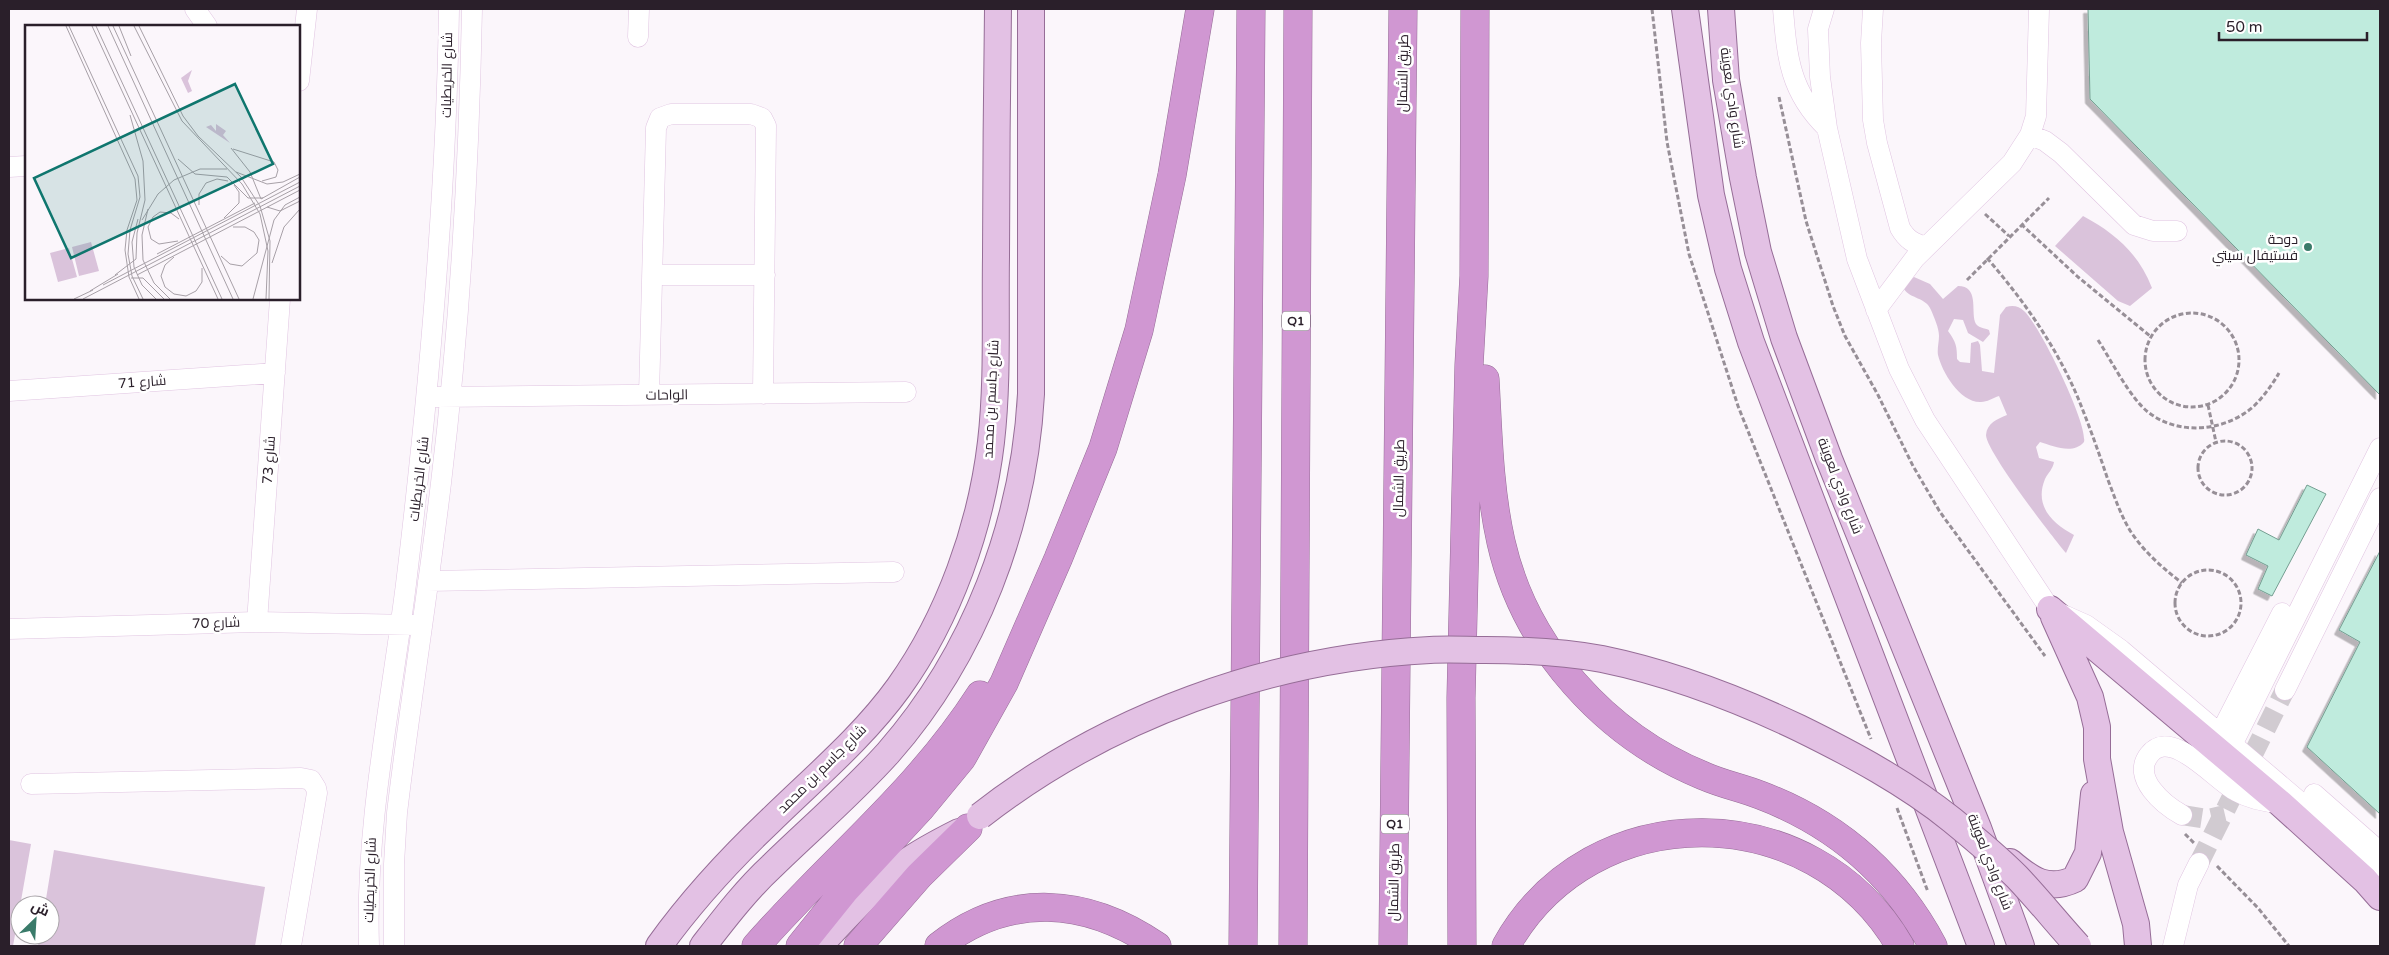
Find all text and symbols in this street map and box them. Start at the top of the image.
scale bar [2219,10,2366,42]
text: 50 m [2226,18,2263,36]
inset map [25,25,300,300]
street label: شارع الخريطيات [438,32,456,118]
street label: طريق الشمال [1394,34,1412,112]
street label: شارع وادي لعوينة [1714,46,1748,150]
place label: دوحة فستيفال سيتي [2212,231,2298,267]
marker: دوحة فستيفال سيتي [2302,241,2314,253]
road number: Q1 [1282,312,1310,331]
street label: شارع جاسم بن محمد [979,339,1004,459]
street label: شارع 71 [117,372,167,392]
street label: الواحات [646,386,688,404]
street label: شارع 73 [259,435,279,485]
street label: شارع الخريطيات [405,435,433,523]
street label: شارع وادي لعوينة [1811,435,1866,538]
street label: طريق الشمال [1390,439,1408,517]
street label: شارع 70 [192,614,240,632]
street label: شارع جاسم بن محمد [774,721,871,818]
street label: شارع وادي لعوينة [1961,811,2016,914]
road number: Q1 [1381,814,1409,834]
street label: شارع الخريطيات [360,837,380,923]
street label: طريق الشمال [1385,843,1403,921]
north arrow [10,895,60,945]
text: ش [29,897,52,920]

